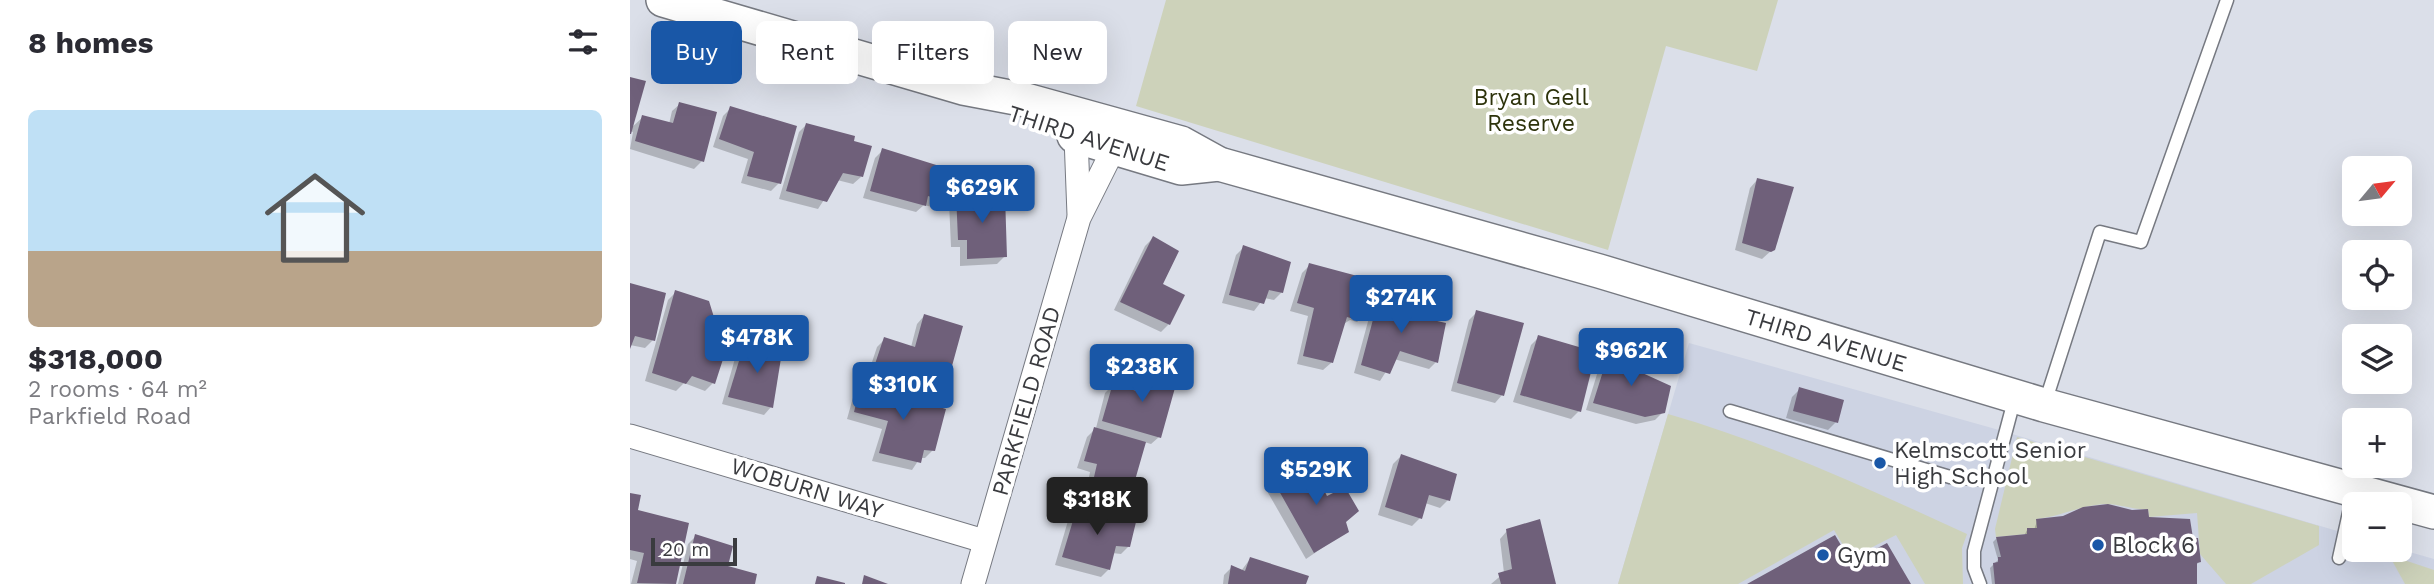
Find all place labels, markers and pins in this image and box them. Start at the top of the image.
pin: $629K [933,166,1031,225]
pin: $274K [1352,276,1450,335]
pin: $478K [708,316,806,375]
pin: $962K [1582,328,1680,388]
pin: $238K [1093,344,1191,404]
pin: $310K [854,362,952,422]
place label: Kelmscott Senior High School [1894,437,2086,490]
pin: $529K [1267,448,1365,507]
marker: Kelmscott Senior High School [1872,455,1888,471]
pin: $318K [1048,477,1146,537]
place label: Block 6 [2112,532,2195,559]
marker: Block 6 [2090,537,2106,553]
place label: Gym [1837,542,1887,569]
marker: Gym [1815,547,1831,563]

